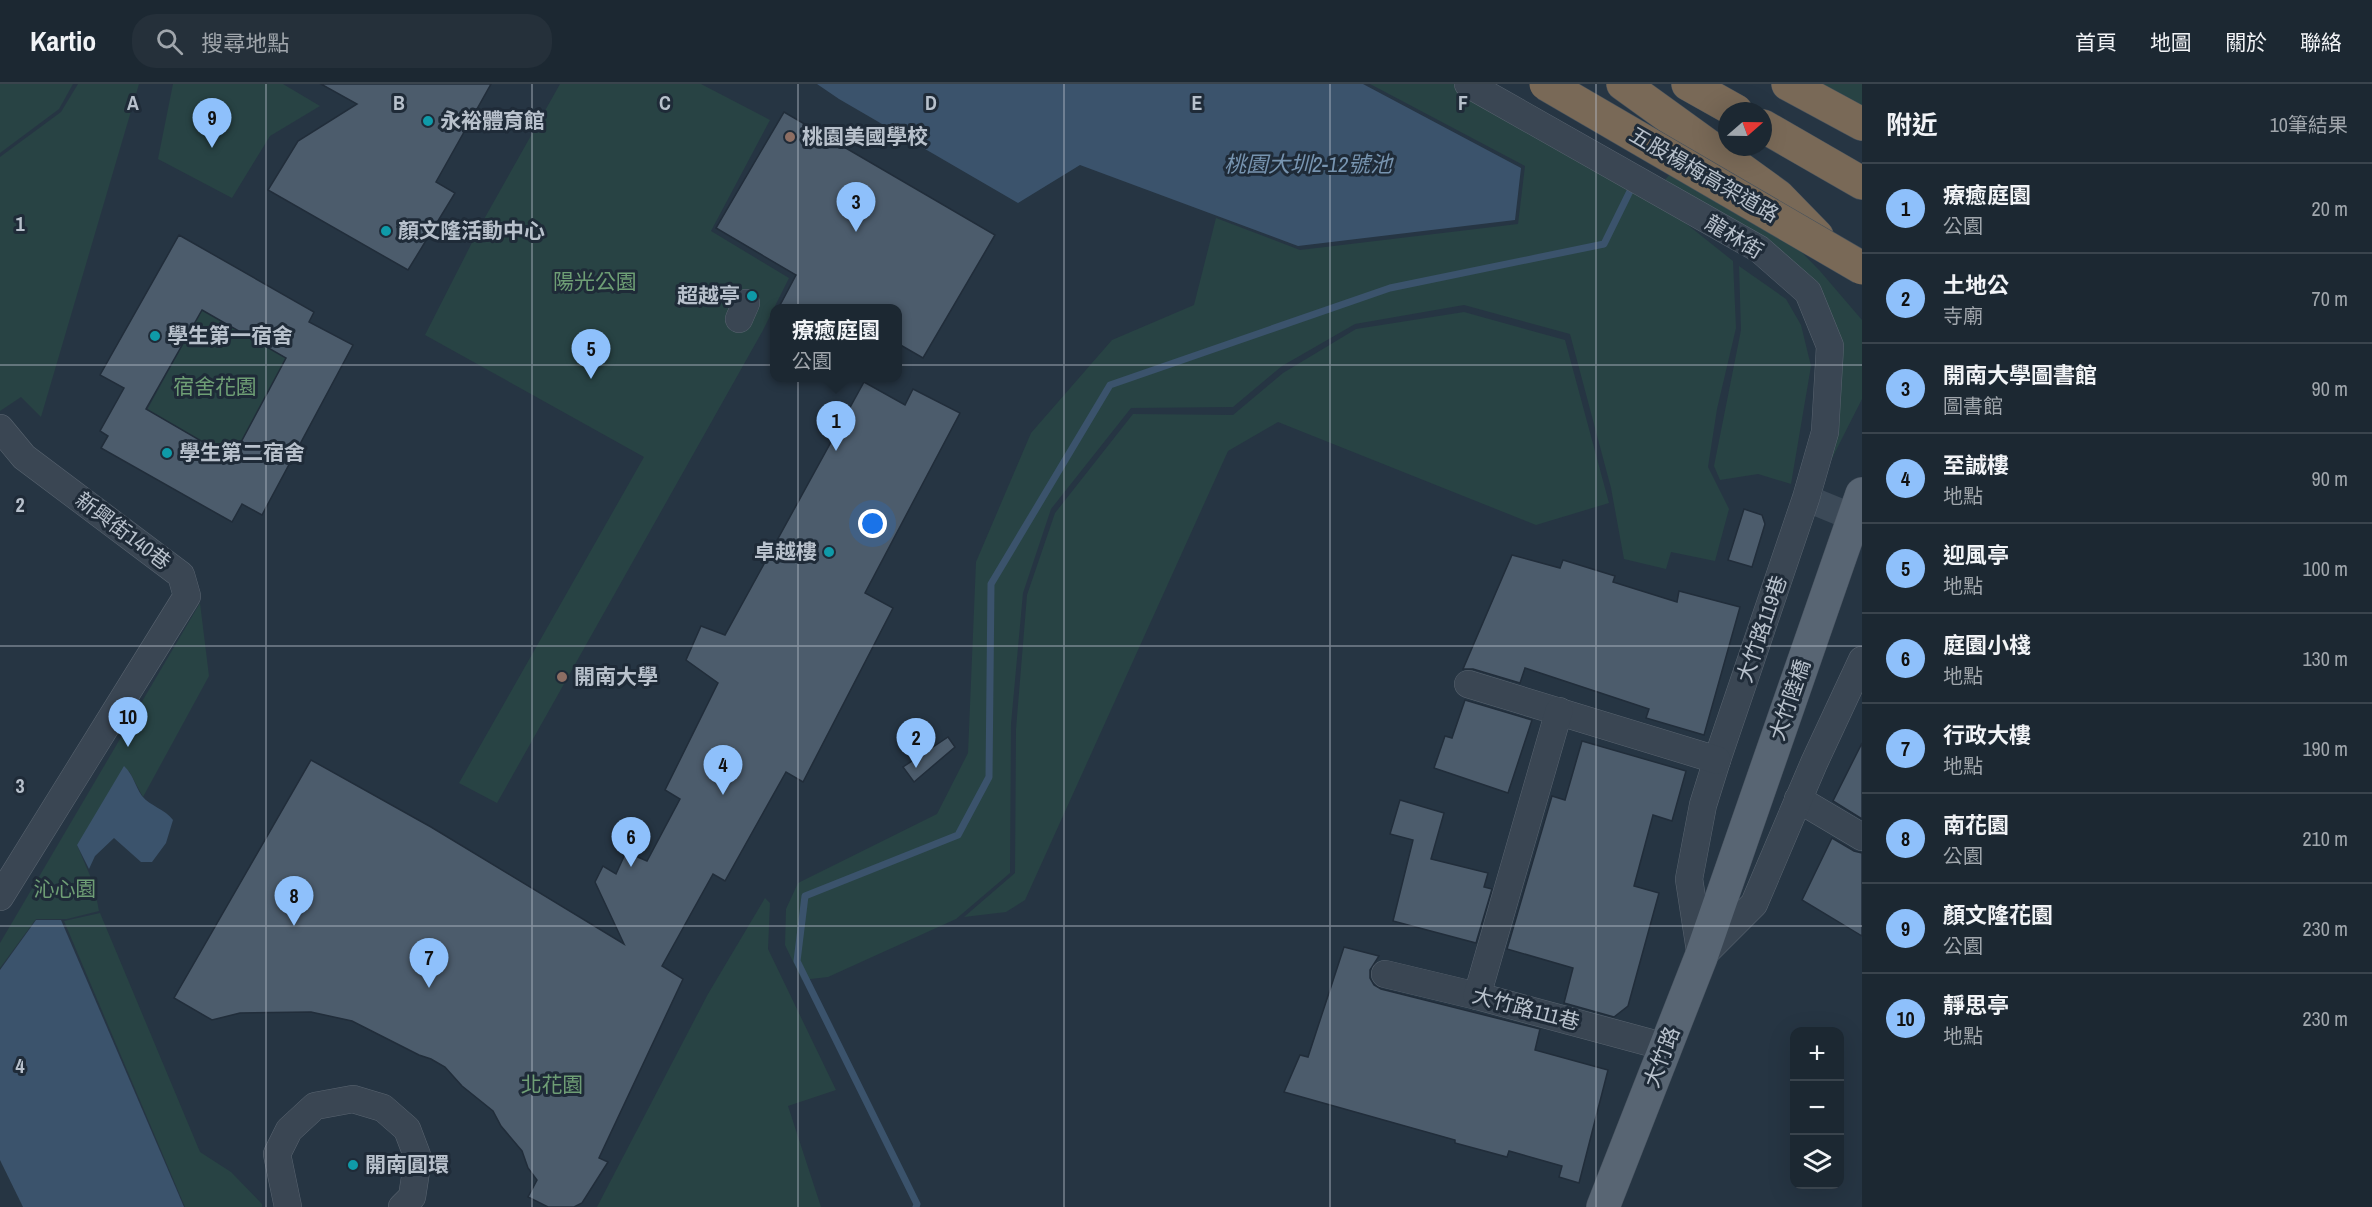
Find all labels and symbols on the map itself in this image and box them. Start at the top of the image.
text: A [127,89,139,116]
text: B [393,89,405,116]
text: C [659,89,671,116]
text: D [925,89,937,116]
text: E [1192,89,1203,116]
text: F [1458,89,1468,116]
pin: 9 [192,98,232,148]
north arrow [1718,102,1772,156]
place label: 永裕體育館 [440,106,545,135]
marker: 永裕體育館 [421,114,435,128]
street label: 五股楊梅高架道路 [1624,120,1784,229]
place label: 桃園美國學校 [802,122,928,151]
marker: 桃園美國學校 [783,130,797,144]
water label: 桃園大圳2-12號池 [1224,149,1394,179]
pin: 3 [836,182,876,232]
street label: 龍林街 [1700,208,1769,265]
text: 1 [15,210,25,237]
place label: 顏文隆活動中心 [398,216,545,245]
marker: 顏文隆活動中心 [379,224,393,238]
park label: 陽光公園 [553,267,637,296]
place label: 超越亭 [677,281,740,310]
marker: 超越亭 [745,289,759,303]
place label: 學生第一宿舍 [167,321,293,350]
marker: 學生第一宿舍 [148,329,162,343]
pin: 5 [572,330,610,379]
park label: 宿舍花園 [173,372,257,401]
pin: 1 [816,402,856,451]
place label: 學生第二宿舍 [179,438,305,467]
marker: 學生第二宿舍 [160,446,174,460]
street label: 新興街140巷 [70,485,177,576]
text: 2 [15,491,25,518]
your location [858,509,887,538]
place label: 卓越樓 [754,537,817,566]
marker: 卓越樓 [822,545,836,559]
street label: 大竹路119巷 [1730,571,1793,686]
street label: 大竹陸橋 [1762,655,1817,744]
place label: 開南大學 [574,662,658,691]
marker: 開南大學 [555,670,569,684]
pin: 10 [108,698,148,747]
pin: 2 [896,718,936,768]
pin: 4 [704,746,742,795]
text: 3 [15,772,25,799]
pin: 6 [612,818,650,867]
park label: 沁心園 [34,874,97,903]
pin: 8 [274,876,314,926]
pin: 7 [410,938,448,988]
street label: 大竹路111巷 [1469,980,1583,1037]
street label: 大竹路 [1637,1022,1686,1091]
text: 4 [15,1052,25,1079]
park label: 北花園 [521,1070,584,1099]
place label: 開南圓環 [365,1150,449,1179]
marker: 開南圓環 [346,1158,360,1172]

